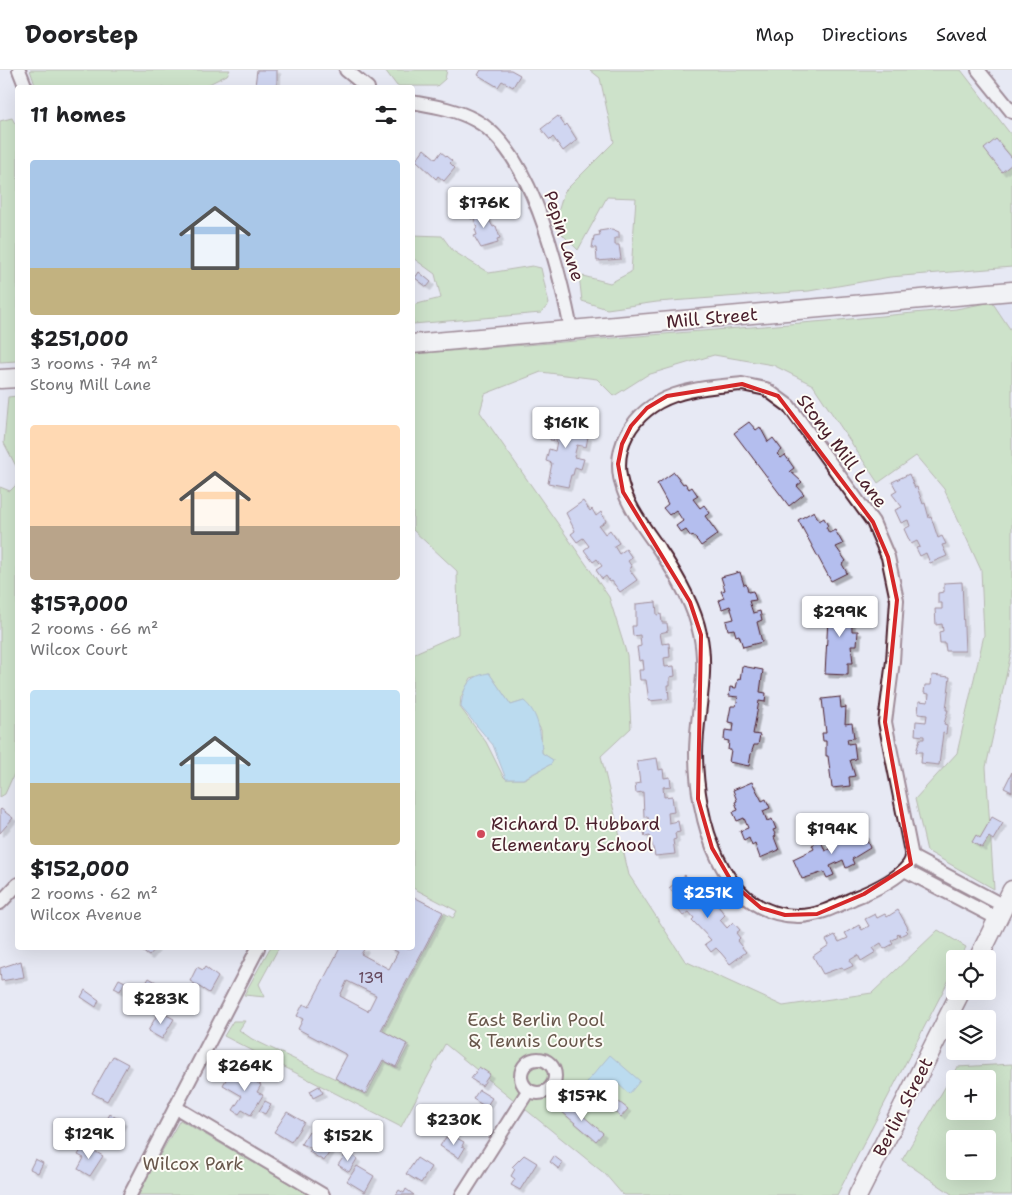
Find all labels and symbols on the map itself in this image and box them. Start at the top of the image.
pin: $176K [449,186,519,229]
street label: Pepin Lane [538,188,590,284]
street label: Mill Street [665,302,759,334]
street label: Stony Mill Lane [791,389,893,513]
pin: $161K [531,406,601,449]
pin: $299K [805,596,875,638]
place label: Richard D. Hubbard Elementary School [491,812,660,857]
pin: $194K [797,812,867,855]
marker: Richard D. Hubbard Elementary School [475,828,487,840]
pin: $251K [673,876,743,919]
house number: 139 [358,968,384,988]
pin: $283K [126,982,196,1025]
park label: East Berlin Pool & Tennis Courts [467,1008,605,1053]
pin: $264K [210,1050,280,1092]
street label: Berlin Street [868,1053,938,1161]
pin: $157K [547,1080,617,1122]
pin: $230K [419,1104,489,1146]
pin: $129K [54,1118,124,1160]
pin: $152K [313,1120,383,1162]
park label: Wilcox Park [142,1152,244,1176]

